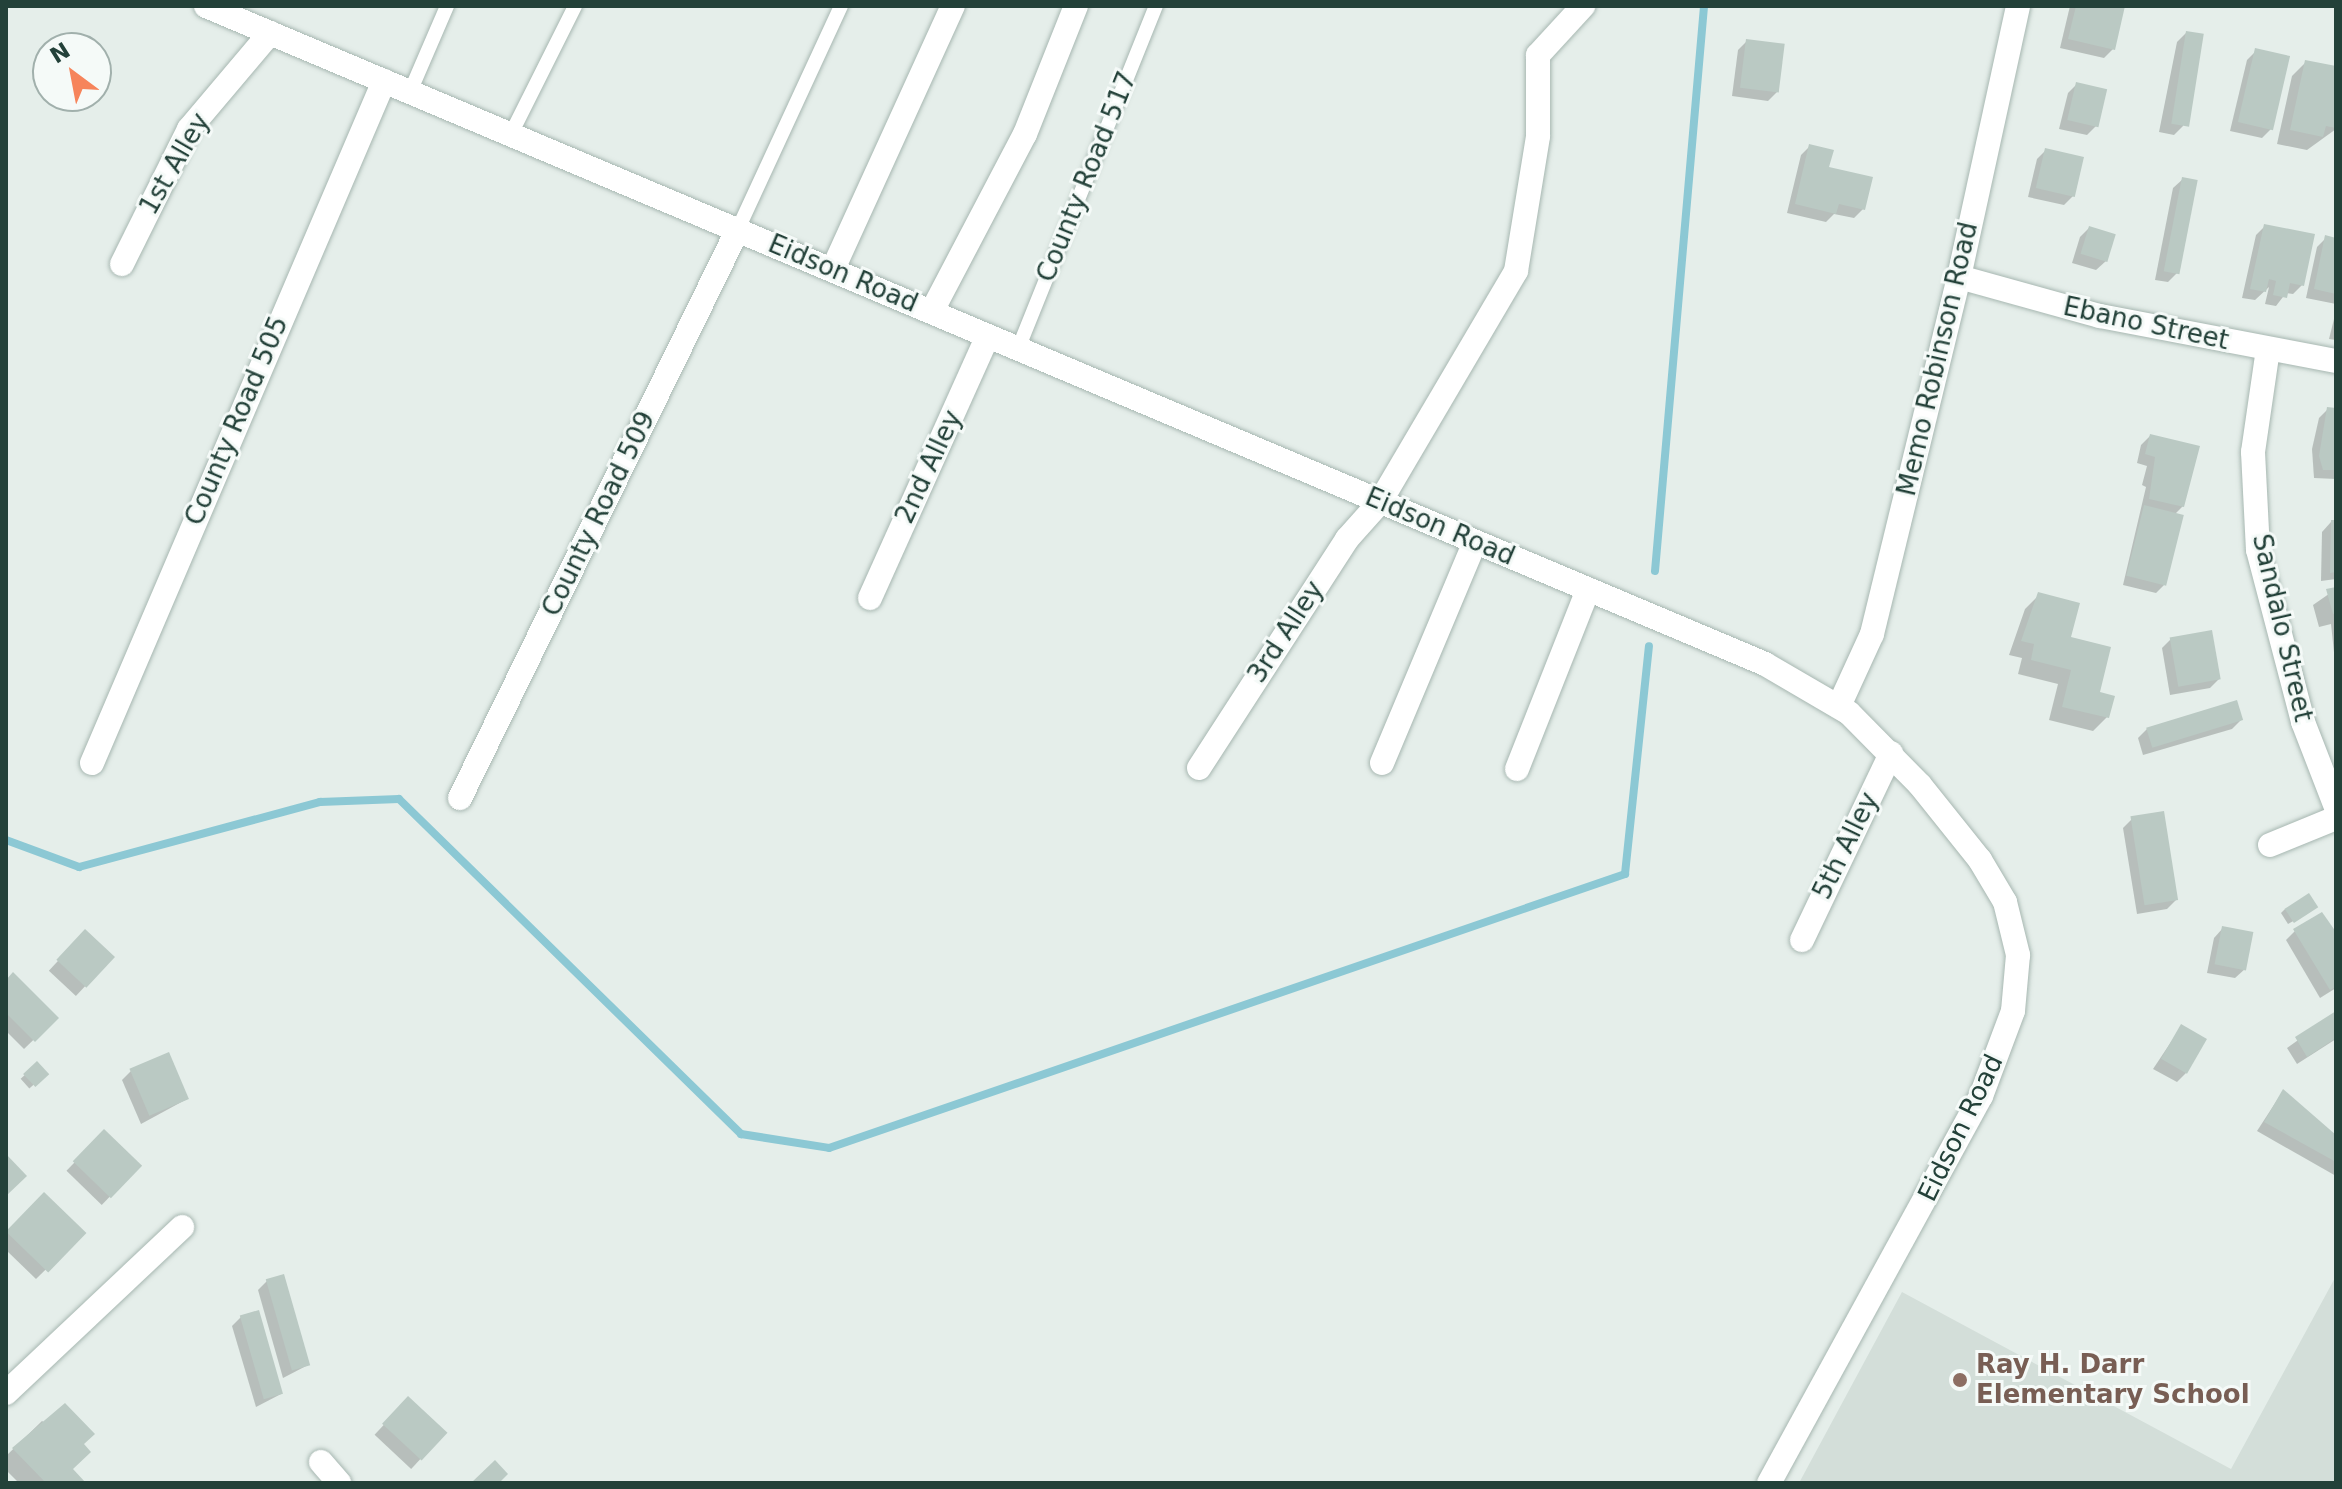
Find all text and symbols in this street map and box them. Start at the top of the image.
north arrow [32,32,112,112]
text: N [46,37,75,68]
street label: County Road 517 [1031,67,1143,287]
street label: 1st Alley [133,108,217,220]
street label: Memo Robinson Road [1891,219,1985,499]
street label: Eidson Road [763,228,923,320]
street label: Ebano Street [2060,291,2232,357]
street label: County Road 505 [179,312,295,530]
street label: 2nd Alley [889,405,969,529]
street label: County Road 509 [536,406,662,622]
street label: Eidson Road [1360,481,1520,573]
street label: Sandalo Street [2245,531,2319,725]
street label: 3rd Alley [1242,575,1330,689]
street label: 5th Alley [1807,787,1885,905]
street label: Eidson Road [1912,1049,2010,1207]
place label: Ray H. Darr Elementary School [1976,1349,2250,1410]
marker: Ray H. Darr Elementary School [1951,1371,1969,1389]

